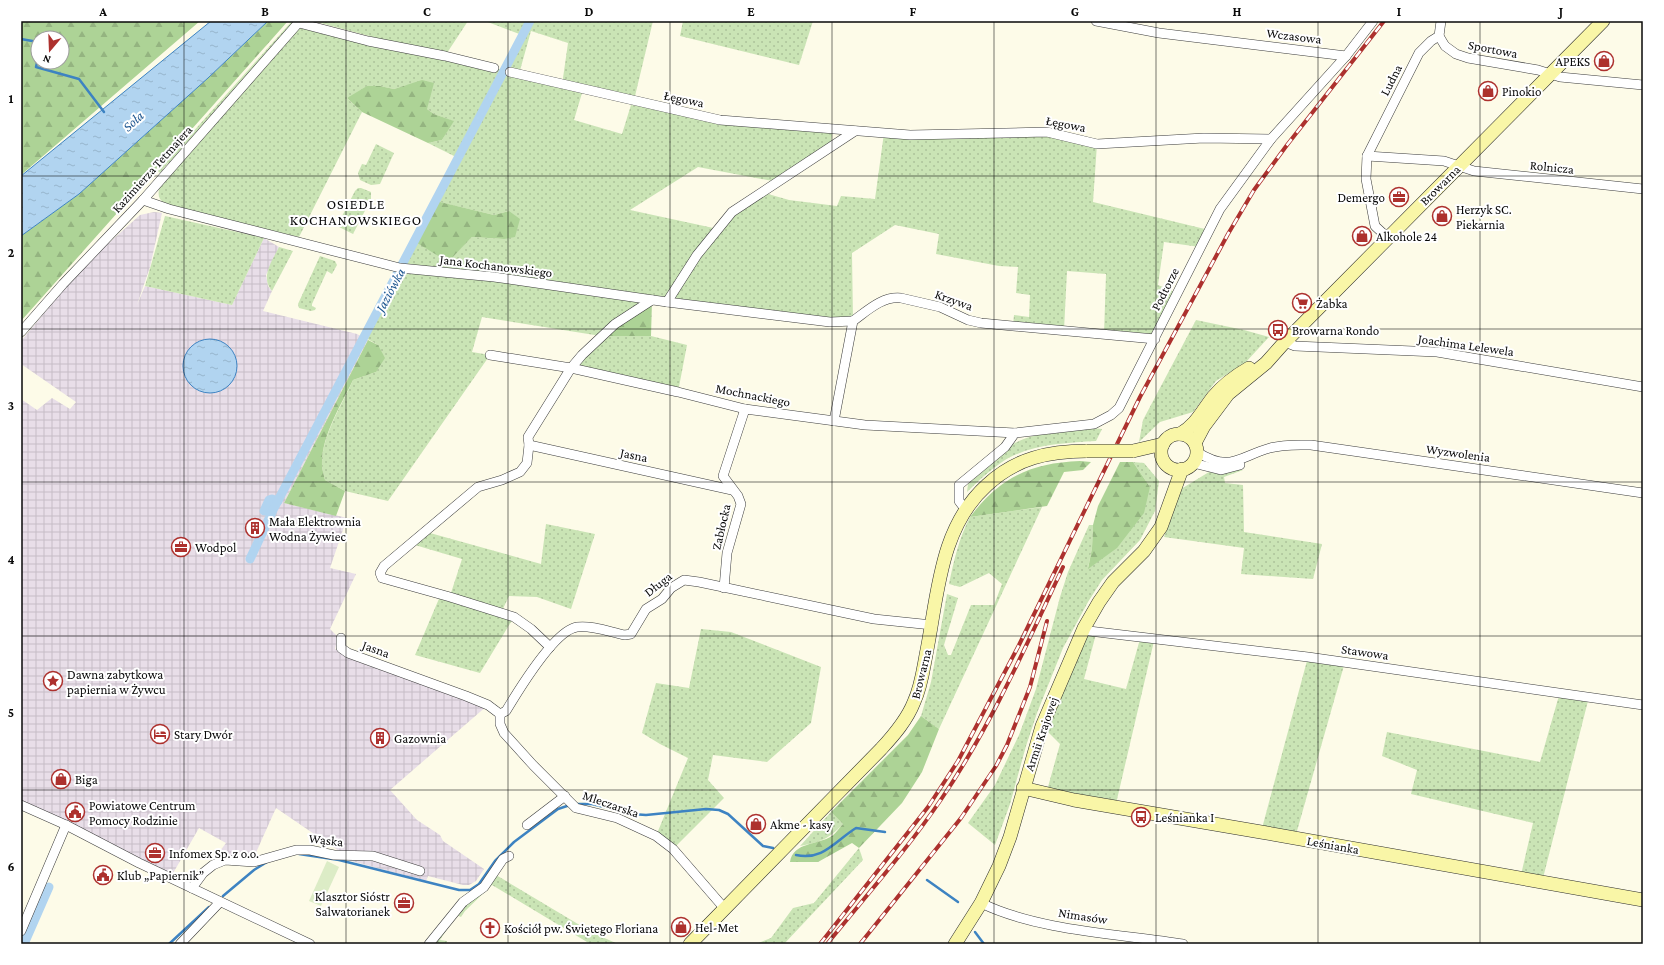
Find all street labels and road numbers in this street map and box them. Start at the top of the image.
street label: Wczasowa [1266,25,1322,47]
street label: Sportowa [1467,37,1519,61]
street label: Ludna [1377,62,1405,98]
street label: Łęgowa [663,87,705,111]
street label: Łęgowa [1045,113,1087,135]
street label: Kazimierza Tetmajera [109,122,196,217]
street label: Rolnicza [1529,157,1575,177]
street label: Browarna [1417,162,1463,208]
street label: Jana Kochanowskiego [438,252,553,280]
street label: Podtorze [1148,265,1182,313]
street label: Krzywa [933,286,975,314]
street label: Joachima Lelewela [1416,331,1515,359]
street label: Mochnackiego [714,380,792,410]
street label: Wyzwolenia [1425,441,1491,465]
street label: Jasna [618,445,649,465]
street label: Zabłocka [708,502,734,552]
street label: Długa [641,568,675,600]
street label: Jasna [359,637,392,661]
street label: Stawowa [1340,641,1390,663]
street label: Browarna [908,647,934,701]
street label: Armii Krajowej [1021,695,1062,773]
street label: Mleczarska [581,787,641,821]
street label: Wąska [308,830,344,850]
street label: Leśnianka [1306,833,1360,857]
street label: Nimasów [1057,905,1109,927]

